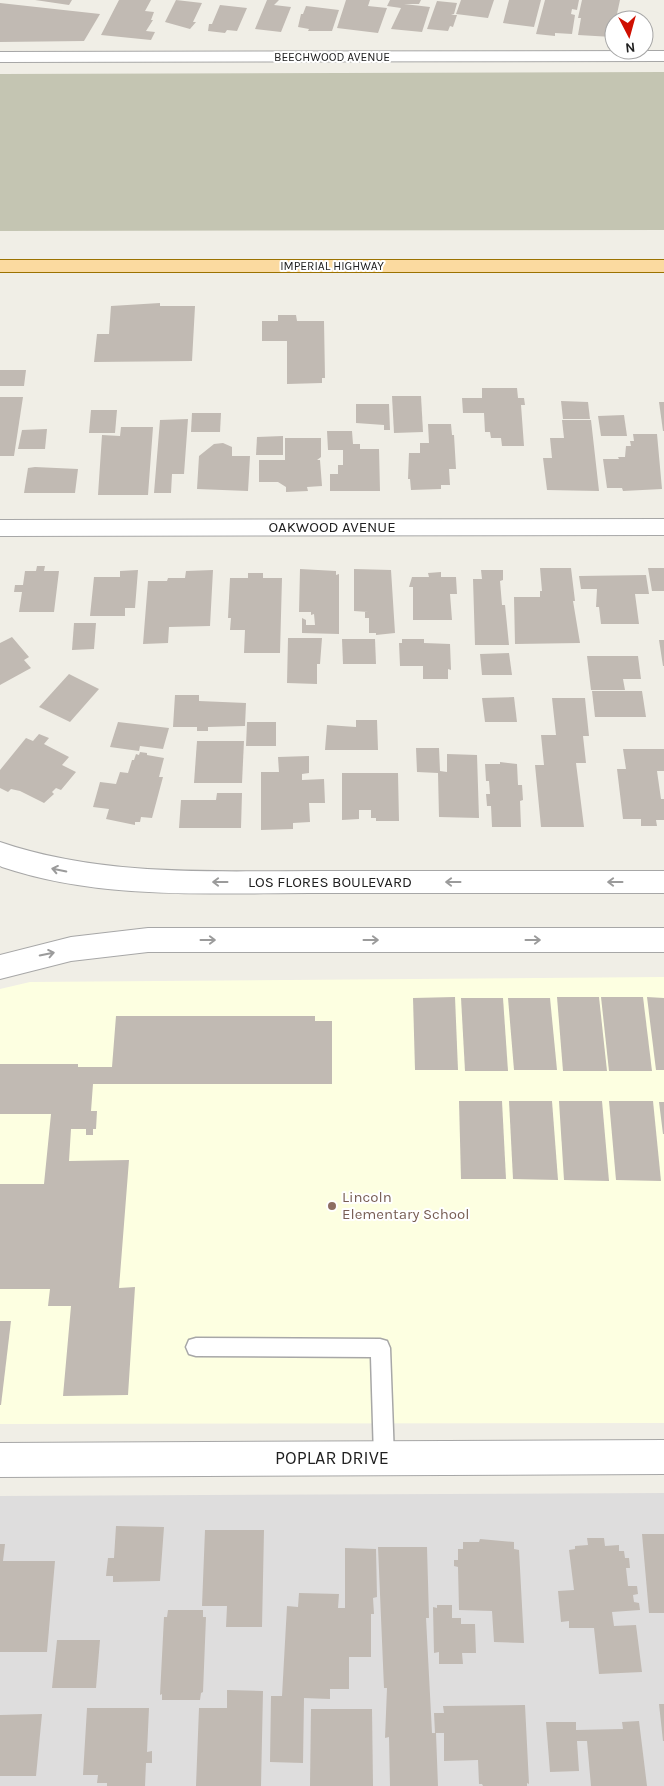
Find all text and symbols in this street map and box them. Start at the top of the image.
north arrow [604,10,654,60]
text: N [624,38,636,56]
street label: BEECHWOOD AVENUE [274,50,390,64]
street label: IMPERIAL HIGHWAY [280,259,384,273]
street label: OAKWOOD AVENUE [268,518,396,536]
one-way arrow [51,865,67,874]
street label: LOS FLORES BOULEVARD [248,873,412,891]
one-way arrow [213,877,229,887]
one-way arrow [445,877,462,887]
one-way arrow [608,877,624,887]
one-way arrow [200,935,216,945]
one-way arrow [362,935,379,945]
one-way arrow [525,935,541,945]
one-way arrow [39,948,55,958]
place label: Lincoln Elementary School [342,1188,469,1223]
marker: Lincoln Elementary School [326,1200,338,1212]
street label: POPLAR DRIVE [275,1447,389,1469]

